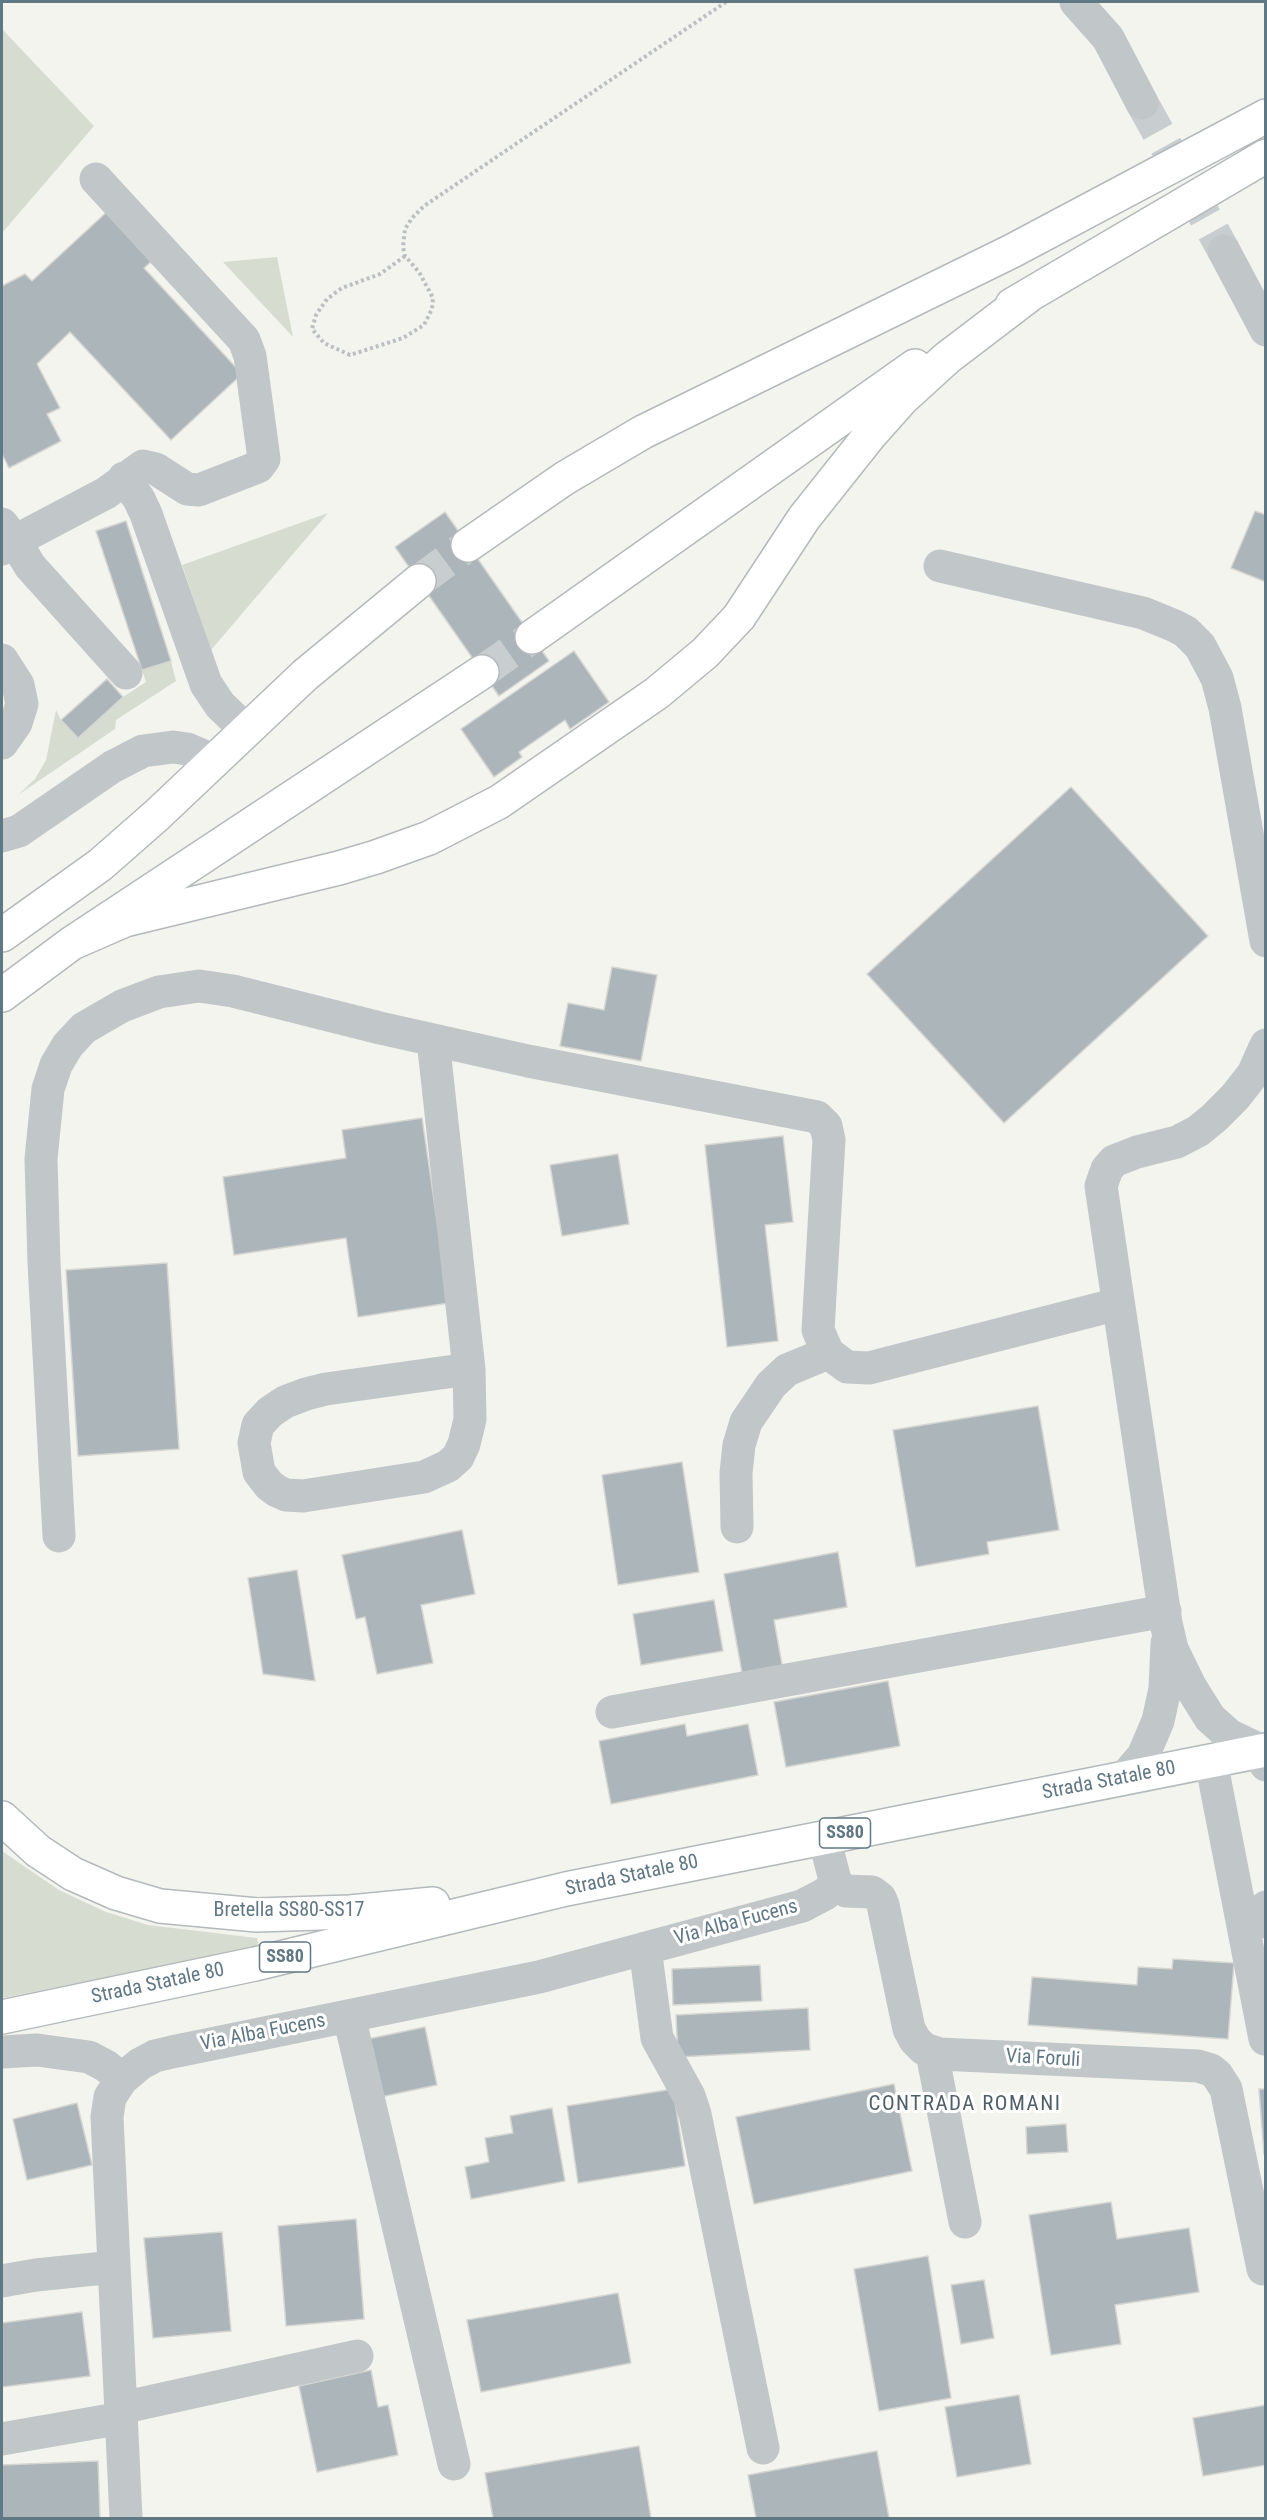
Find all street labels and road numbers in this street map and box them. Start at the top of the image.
street label: Strada Statale 80 [1040,1756,1178,1806]
road number: SS80 [820,1818,870,1848]
street label: Strada Statale 80 [563,1850,701,1902]
street label: Via Alba Fucens [672,1895,800,1951]
street label: Bretella SS80-SS17 [214,1899,364,1923]
road number: SS80 [260,1942,310,1972]
street label: Strada Statale 80 [89,1958,227,2010]
street label: Via Alba Fucens [199,2009,327,2057]
street label: Via Foruli [1005,2045,1081,2073]

